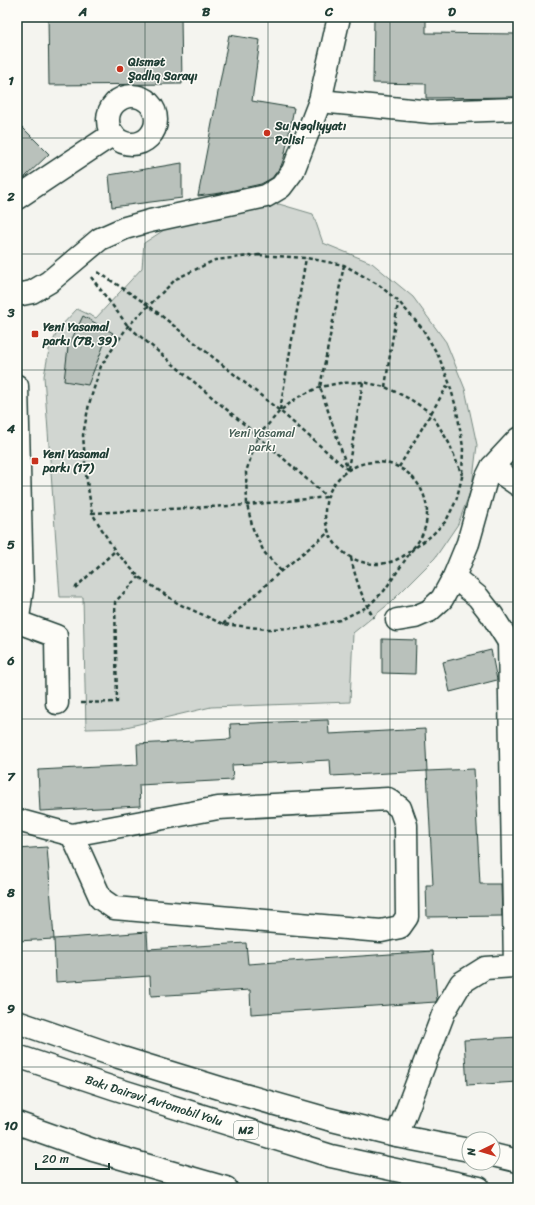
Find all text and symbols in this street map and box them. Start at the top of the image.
text: A [78,0,87,23]
text: B [202,0,211,23]
text: C [324,0,334,23]
text: D [448,0,456,23]
place label: Qismət Şadlıq Sarayı [127,51,198,87]
marker: Qismət Şadlıq Sarayı [115,64,125,74]
text: 1 [8,69,14,92]
place label: Su Nəqliyyatı Polisi [274,115,347,151]
marker: Su Nəqliyyatı Polisi [262,128,272,138]
text: 2 [6,185,15,208]
text: 3 [6,301,15,324]
place label: Yeni Yasamal parkı (7B, 39) [42,316,117,352]
marker: Yeni Yasamal parkı (7B, 39) [30,329,40,339]
text: 4 [6,417,16,440]
park label: Yeni Yasamal parkı [229,422,296,458]
place label: Yeni Yasamal parkı (17) [42,443,110,479]
marker: Yeni Yasamal parkı (17) [30,456,40,466]
text: 5 [7,533,15,556]
text: 6 [6,649,15,672]
text: 7 [7,765,16,788]
text: 8 [6,881,15,904]
text: 9 [7,997,15,1020]
street label: Bakı Dairəvi Avtomobil Yolu [82,1068,226,1133]
text: 10 [4,1114,18,1137]
road number: M2 [234,1121,258,1139]
north arrow [461,1131,501,1171]
scale bar [36,1145,109,1171]
text: N [462,1147,481,1157]
text: 20 m [42,1148,69,1170]

